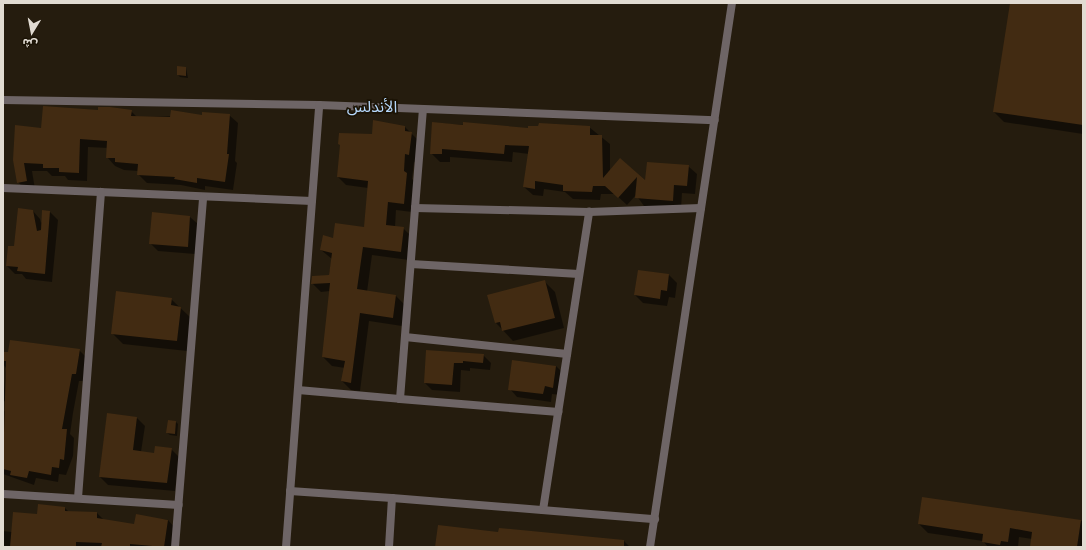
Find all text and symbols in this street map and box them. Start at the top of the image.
north arrow [12,12,52,52]
text: ش [21,37,38,52]
district label: الأندلس [347,96,397,116]

